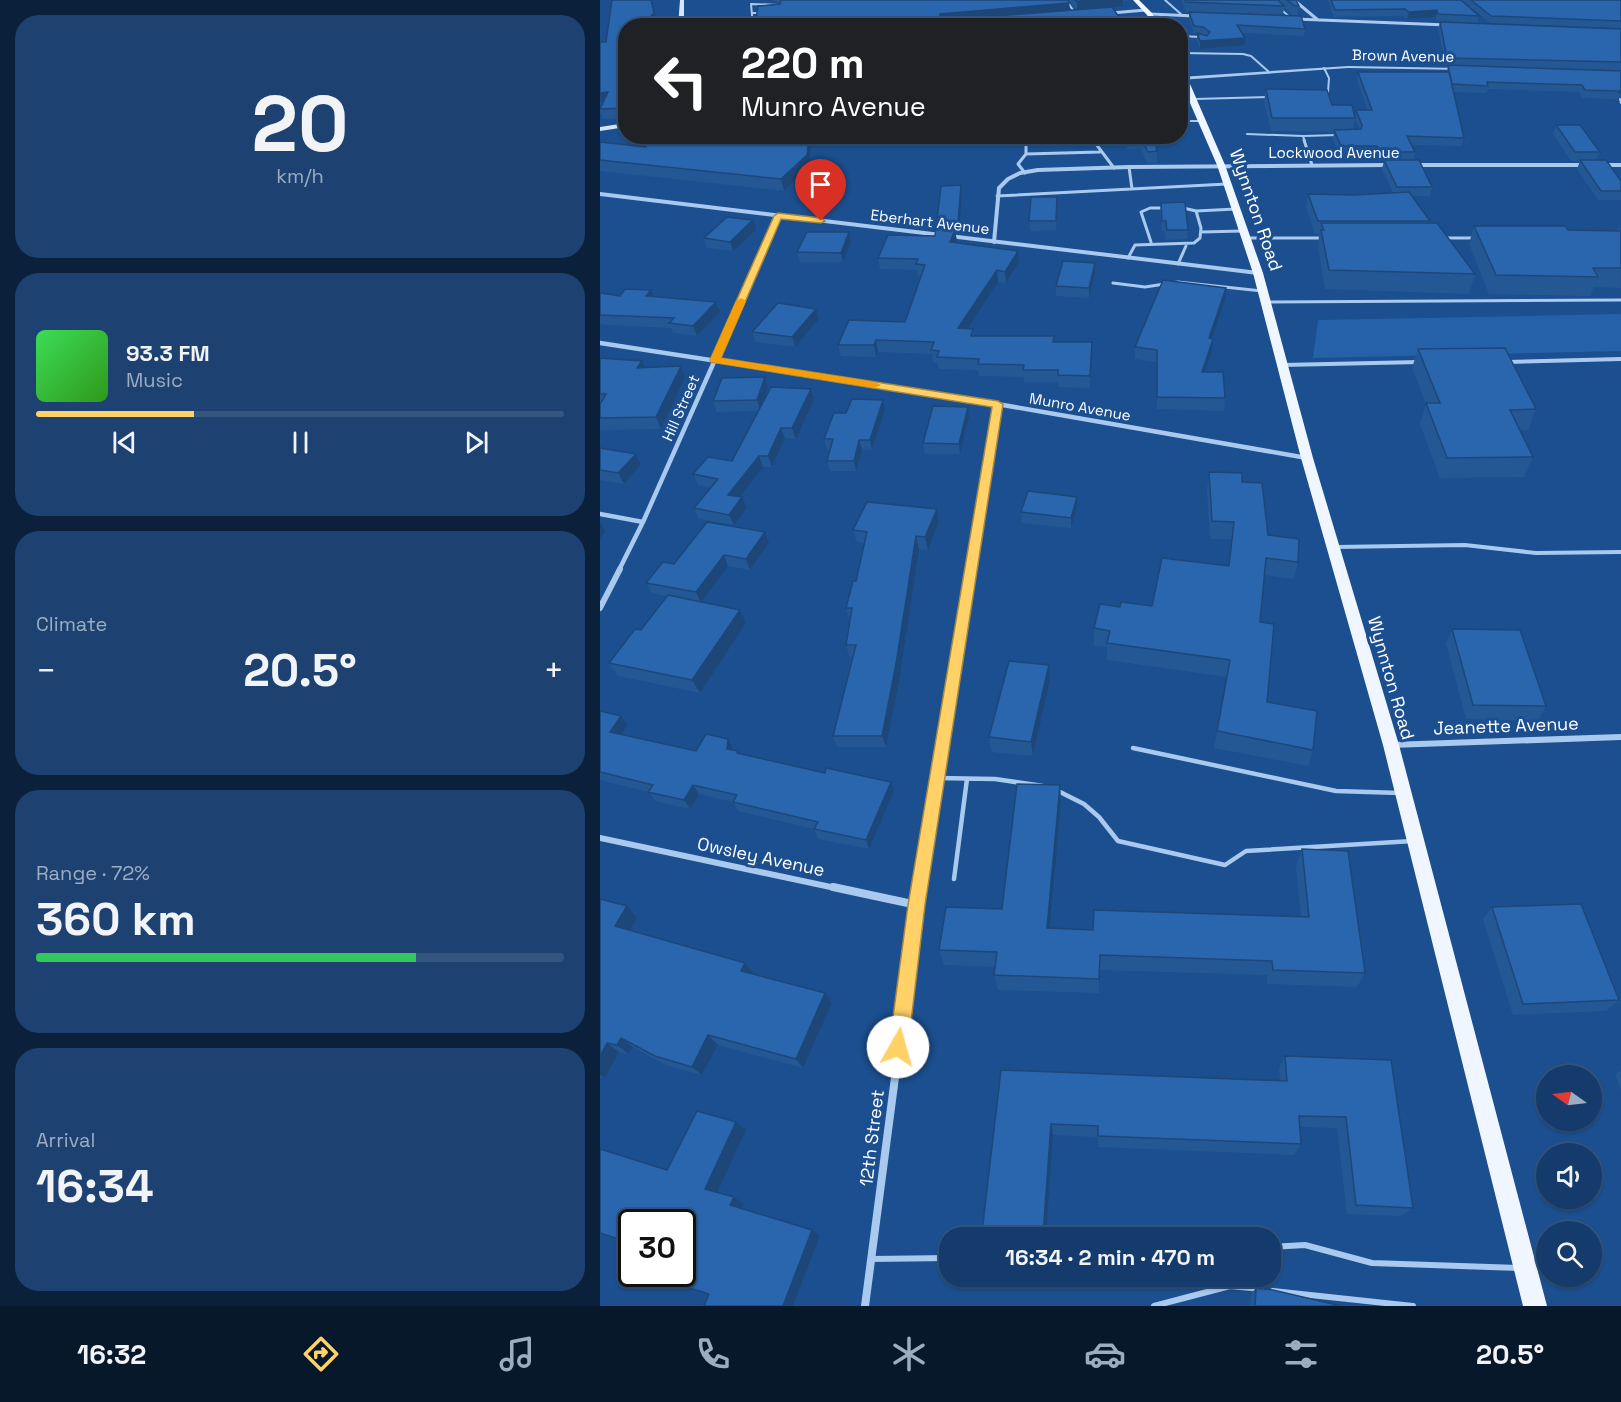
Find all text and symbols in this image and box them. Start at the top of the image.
text: 220 m [741,37,865,90]
icon: left [642,42,720,120]
street label: Brown Avenue [1352,45,1454,66]
text: 20 [252,74,348,174]
text: Munro Avenue [741,89,926,124]
street label: Lockwood Avenue [1268,143,1400,162]
street label: Wynnton Road [1225,146,1288,274]
pin [795,159,846,221]
text: km/h [276,163,324,189]
icon: arrive [804,168,837,201]
street label: Eberhart Avenue [870,205,991,238]
text: 93.3 FM [126,339,210,367]
text: Music [126,367,183,393]
street label: Hill Street [658,372,704,444]
street label: Munro Avenue [1028,388,1132,425]
icon: previous [108,426,141,459]
icon: pause [284,426,317,459]
icon: next [460,426,493,459]
text: Climate [36,611,107,637]
street label: Wynnton Road [1363,613,1420,742]
text: 20.5° [243,642,357,699]
text: − [36,650,56,692]
text: + [544,650,564,692]
street label: Jeanette Avenue [1433,711,1579,740]
street label: Owsley Avenue [695,832,827,881]
text: Range · 72% [36,860,150,886]
text: 360 km [36,891,196,948]
position arrow [866,1015,930,1079]
north arrow [1536,1065,1602,1131]
map controls [1536,1065,1602,1287]
street label: 12th Street [854,1088,889,1188]
text: Arrival [36,1127,95,1153]
button: sound [1536,1143,1602,1209]
text: 16:34 [36,1158,154,1215]
speed limit sign: 30 [618,1209,696,1287]
button: search [1536,1221,1602,1287]
text: 16:34 · 2 min · 470 m [1005,1243,1215,1271]
icon: directions [300,1333,342,1375]
icon: music [496,1333,538,1375]
icon: phone [692,1333,734,1375]
icon: climate [888,1333,930,1375]
icon: car [1084,1333,1126,1375]
icon: filters [1280,1333,1322,1375]
text: 16:32 [77,1337,146,1372]
text: 20.5° [1476,1337,1544,1372]

